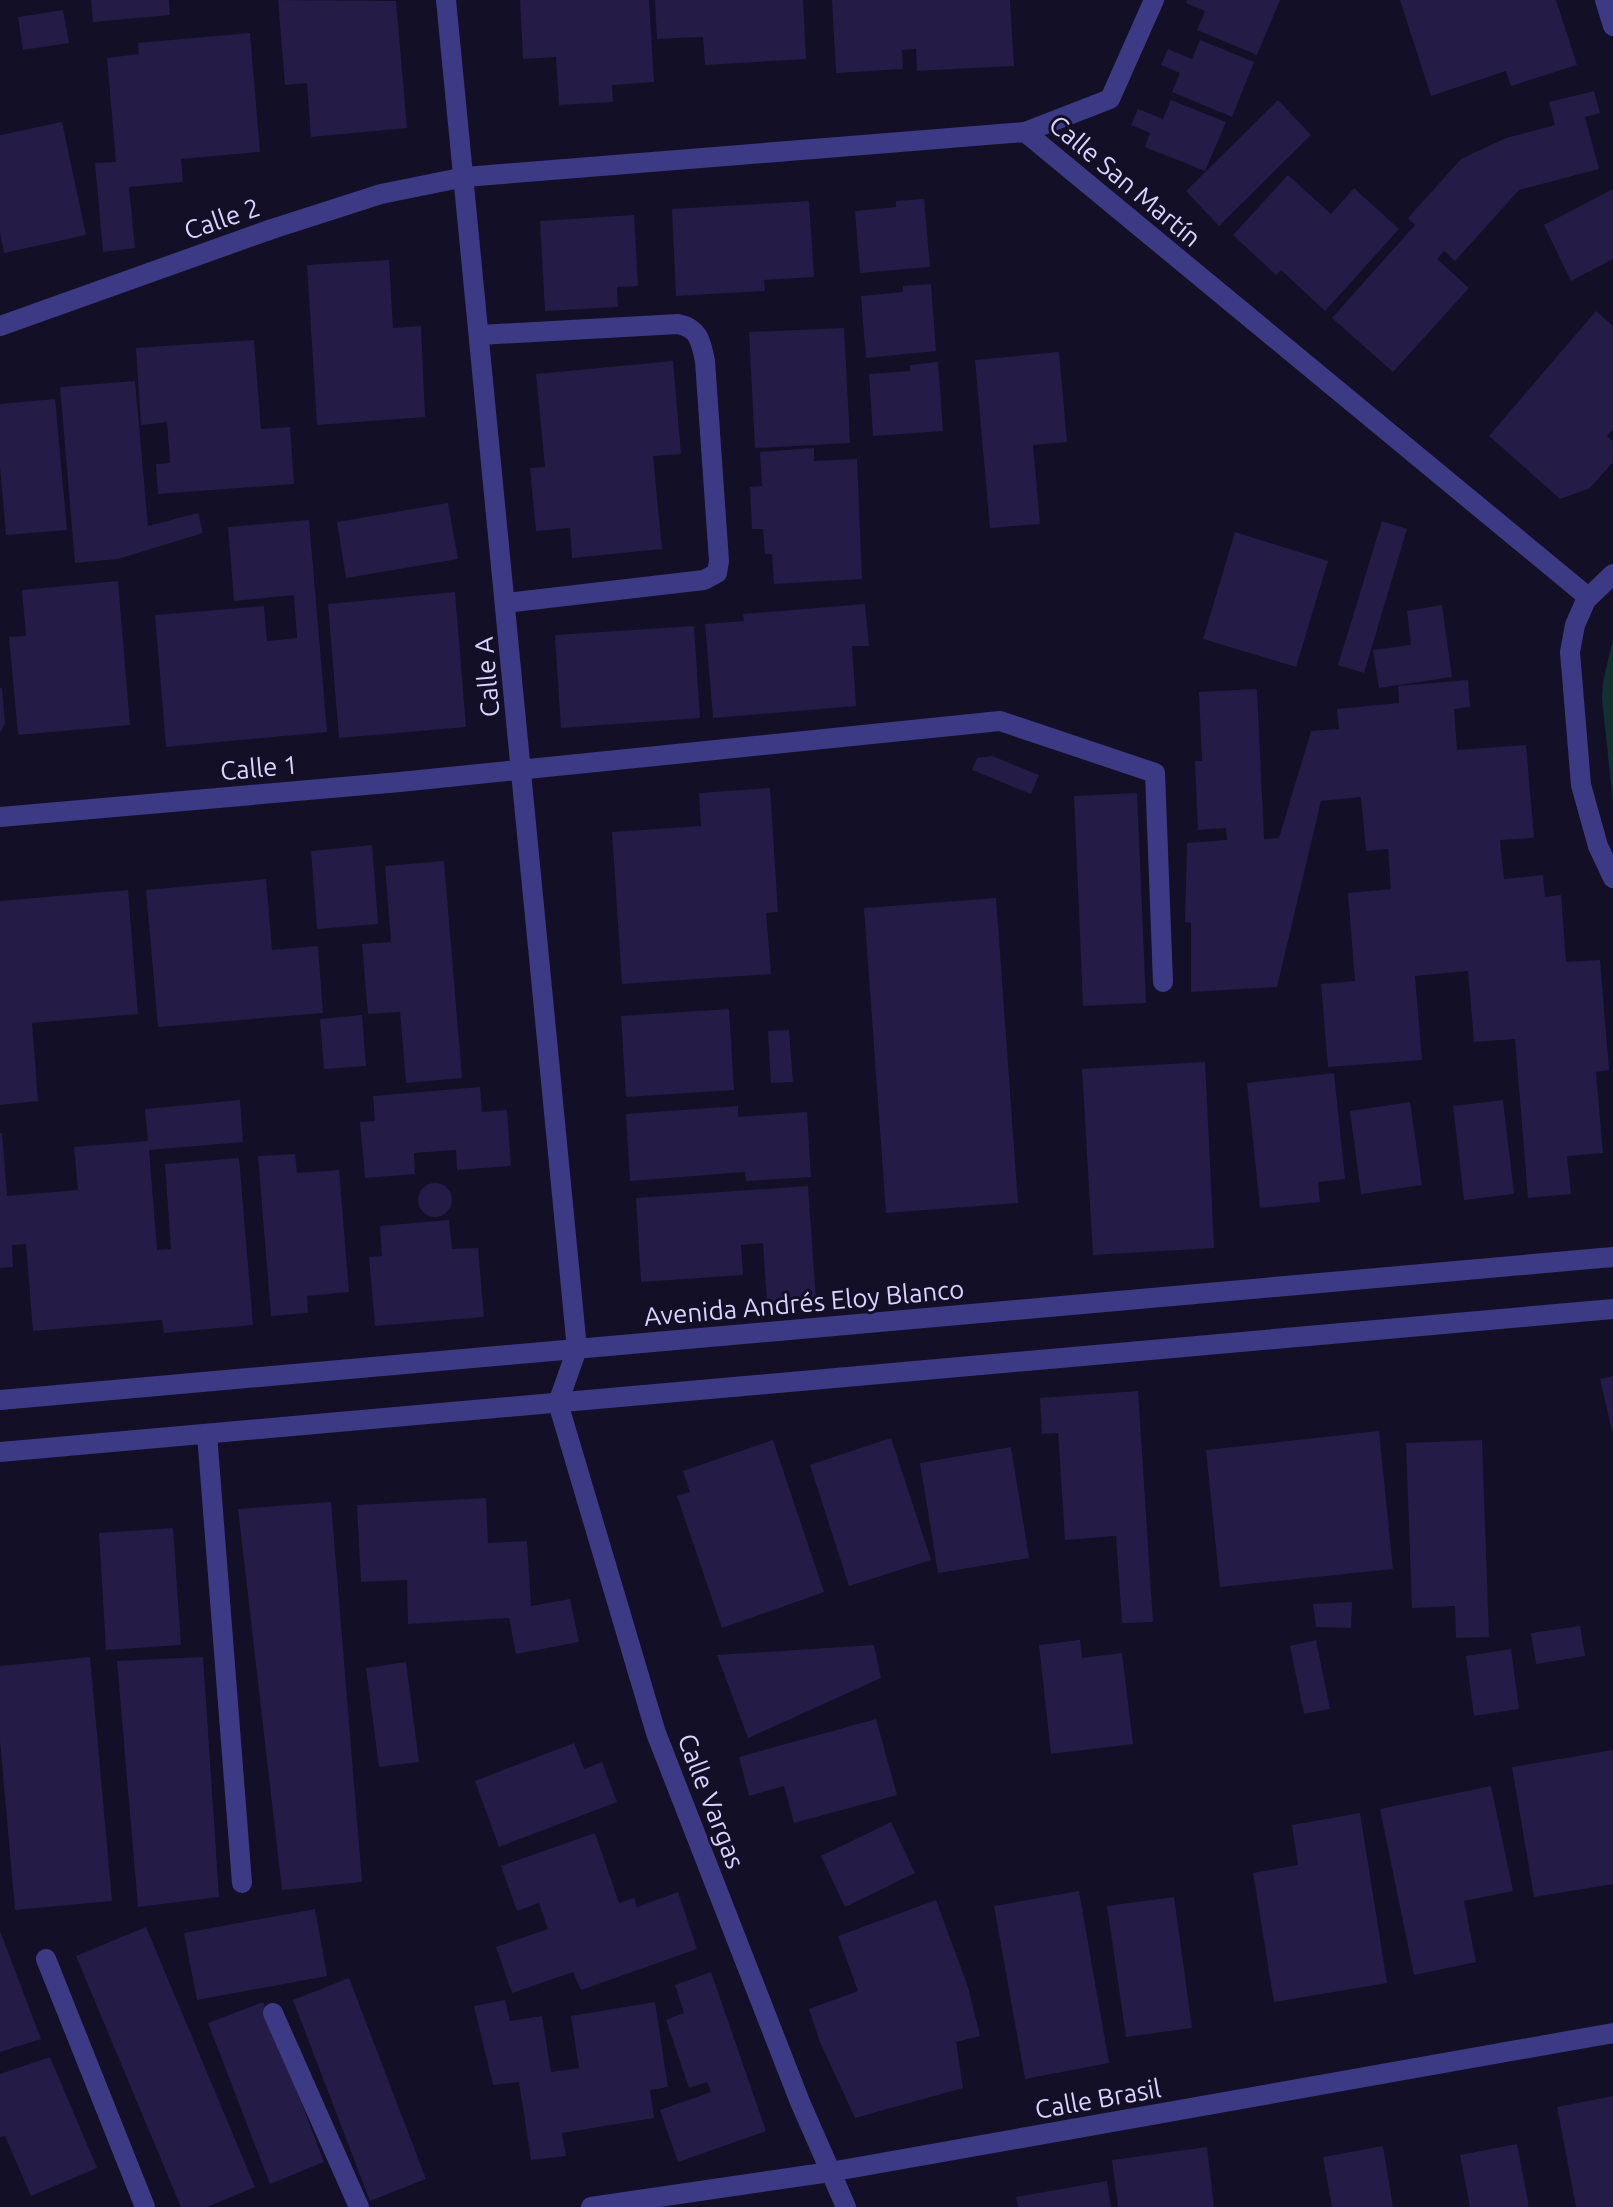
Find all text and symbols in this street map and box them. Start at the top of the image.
street label: Calle San Martín [1044,109,1207,252]
street label: Calle 2 [180,192,263,245]
street label: Calle A [469,636,504,718]
street label: Calle 1 [219,750,299,785]
street label: Avenida Andrés Eloy Blanco [643,1274,965,1331]
street label: Calle Vargas [672,1729,750,1872]
street label: Calle Brasil [1033,2073,1163,2124]

